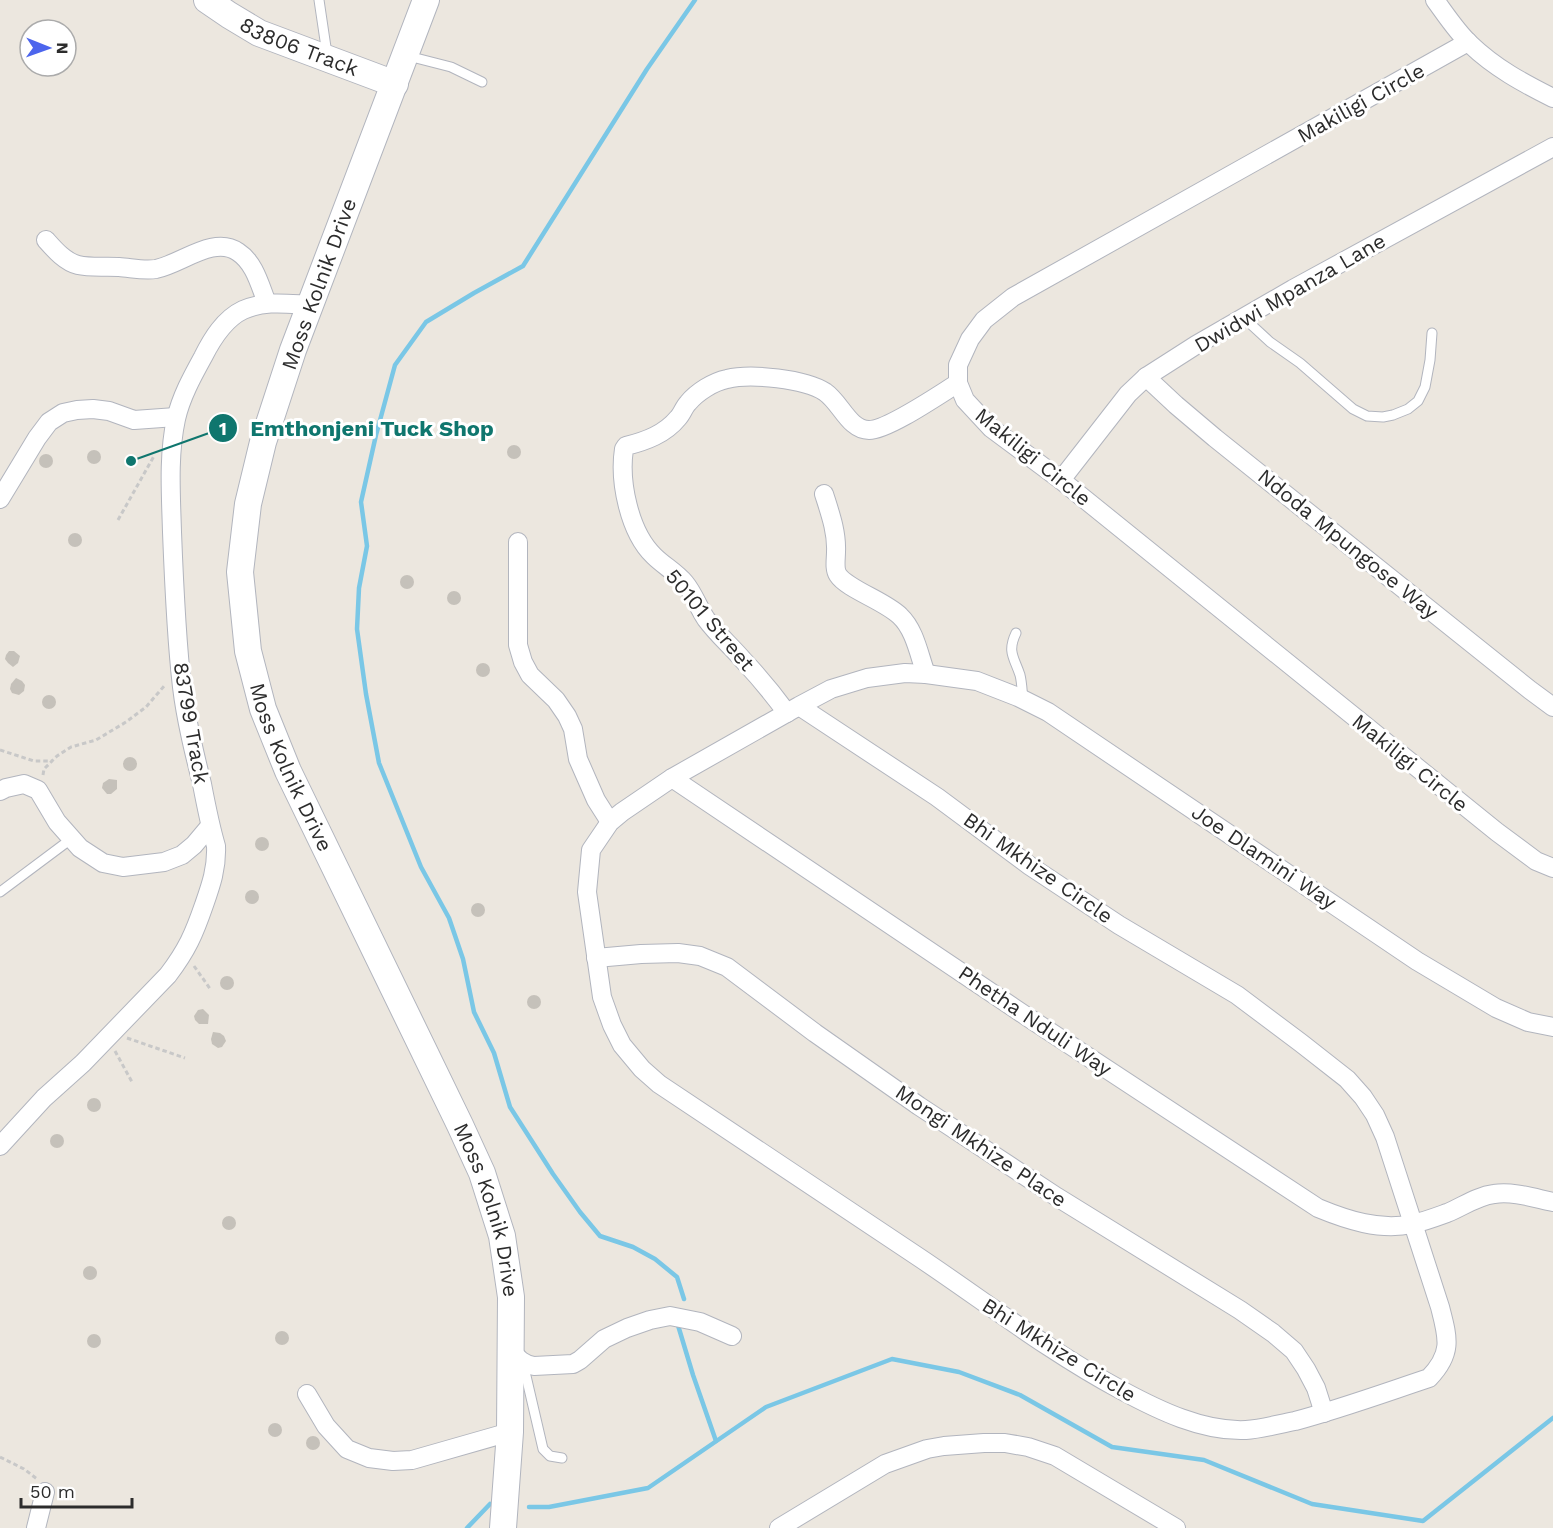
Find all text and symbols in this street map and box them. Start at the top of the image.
street label: 83806 Track [235,11,362,81]
north arrow [18,18,78,78]
text: N [53,42,72,54]
street label: Makiligi Circle [1293,57,1429,148]
street label: Moss Kolnik Drive [276,195,361,373]
street label: Dwidwi Mpanza Lane [1190,228,1390,358]
street label: Makiligi Circle [970,402,1096,511]
callout: Emthonjeni Tuck Shop [208,408,506,448]
text: Emthonjeni Tuck Shop [250,416,494,441]
text: 1 [219,418,227,439]
street label: Ndoda Mpungose Way [1253,463,1444,624]
street label: 50101 Street [661,564,760,676]
street label: 83799 Track [168,660,215,786]
street label: Moss Kolnik Drive [245,680,338,855]
street label: Makiligi Circle [1347,708,1473,817]
street label: Joe Dlamini Way [1187,799,1342,914]
street label: Bhi Mkhize Circle [959,807,1118,928]
street label: Phetha Nduli Way [954,960,1117,1081]
street label: Mongi Mkhize Place [891,1079,1072,1212]
street label: Moss Kolnik Drive [449,1119,524,1299]
street label: Bhi Mkhize Circle [978,1292,1141,1407]
scale bar [21,1471,132,1509]
text: 50 m [30,1481,75,1502]

